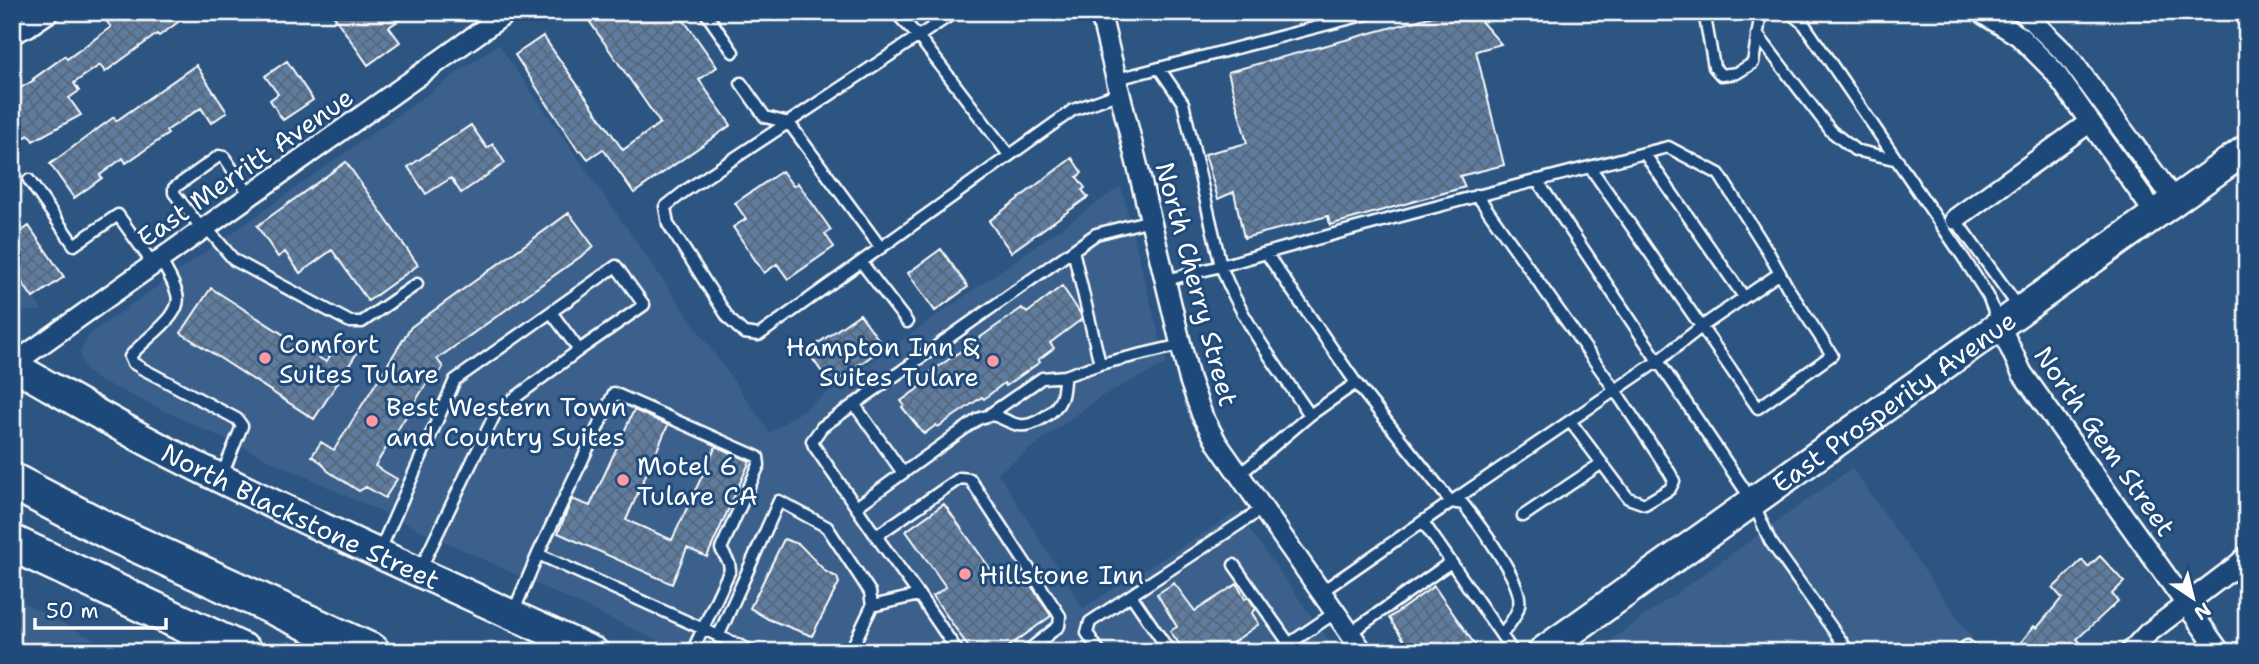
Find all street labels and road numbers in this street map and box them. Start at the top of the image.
street label: East Merritt Avenue [130,79,360,255]
street label: North Cherry Street [1148,158,1246,410]
street label: East Prosperity Avenue [1765,302,2023,500]
street label: North Gem Street [2026,339,2184,543]
street label: North Blackstone Street [156,434,445,597]

